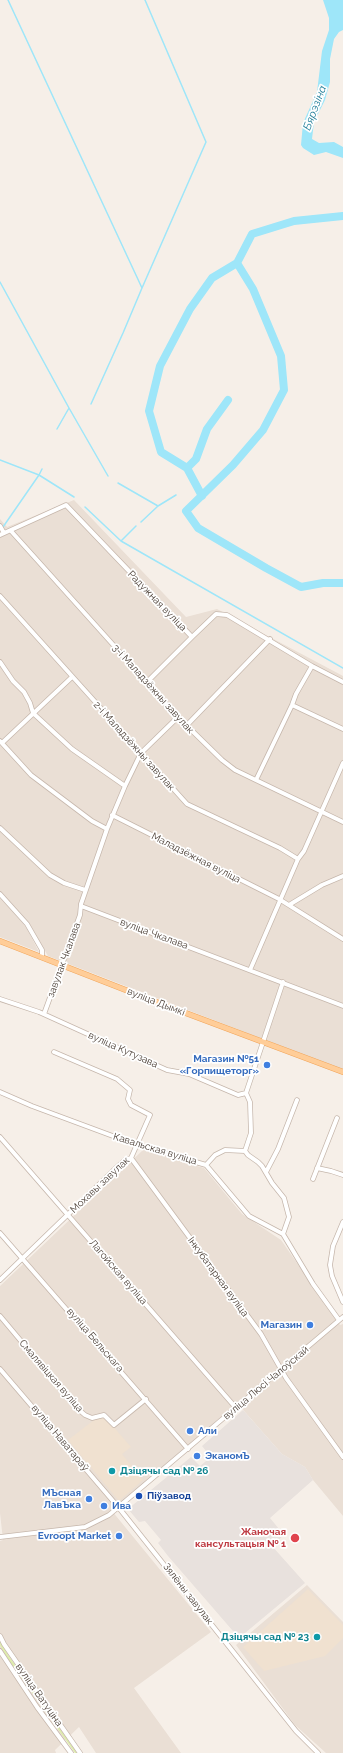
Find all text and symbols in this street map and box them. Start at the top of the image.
water label: Бярэзіна [300,84,330,132]
street label: Радужная вуліца [125,568,189,634]
street label: 3-і Маладзёжны завулак [110,642,196,736]
street label: 2-і Маладзёжны завулак [91,699,177,793]
street label: Маладзёжная вуліца [149,830,243,886]
street label: вуліца Чкалава [118,916,190,952]
street label: завулак Чкалава [45,921,83,999]
street label: вуліца Дымкі [125,985,187,1019]
street label: вуліца Кутузава [86,1029,160,1071]
place label: Магазин №51 «Горпищеторг» [180,1053,259,1076]
marker: Магазин №51 «Горпищеторг» [262,1060,272,1070]
street label: Кавальская вуліца [112,1131,198,1167]
street label: Мохавы завулак [68,1154,132,1216]
street label: Інкубатарная вуліца [185,1235,251,1319]
street label: Лагойская вуліца [86,1237,150,1307]
street label: вуліца Бельскага [64,1305,126,1375]
place label: Магазин [261,1319,302,1331]
marker: Магазин [305,1320,315,1330]
street label: Смалявіцкая вуліца [16,1337,86,1415]
street label: вуліца Люсі Чалоўскай [221,1344,311,1422]
street label: вуліца Наватараў [29,1402,91,1474]
place label: Али [198,1425,217,1437]
marker: Али [185,1426,195,1436]
place label: ЭканомЪ [205,1450,250,1462]
marker: ЭканомЪ [192,1451,202,1461]
place label: Дзіцячы сад № 26 [120,1465,208,1477]
marker: Дзіцячы сад № 26 [107,1466,117,1476]
place label: МЪсная ЛавЪка [42,1487,81,1510]
place label: Піўзавод [147,1490,191,1502]
marker: Піўзавод [134,1491,144,1501]
marker: МЪсная ЛавЪка [84,1494,94,1504]
place label: Ива [112,1500,131,1512]
marker: Ива [99,1501,109,1511]
place label: Жаночая кансультацыя № 1 [195,1526,286,1550]
place label: Evroopt Market [38,1530,111,1542]
marker: Evroopt Market [114,1531,124,1541]
marker: Жаночая кансультацыя № 1 [289,1532,301,1544]
street label: Зялёны завулак [160,1561,216,1627]
place label: Дзіцячы сад № 23 [221,1631,309,1643]
marker: Дзіцячы сад № 23 [312,1632,322,1642]
street label: вуліца Ватуціна [13,1661,65,1729]

